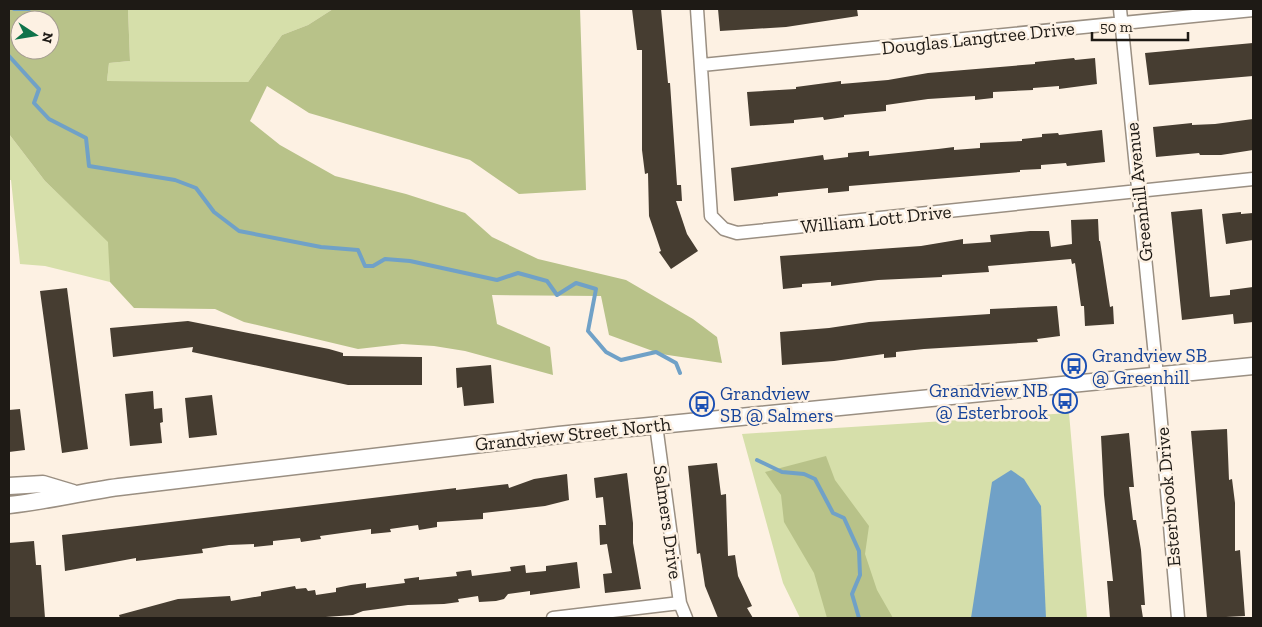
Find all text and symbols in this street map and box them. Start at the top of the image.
north arrow [10,10,60,60]
scale bar [1092,10,1188,42]
street label: Douglas Langtree Drive [880,16,1076,60]
text: 50 m [1100,18,1133,36]
text: N [38,31,57,45]
street label: Greenhill Avenue [1120,121,1158,263]
street label: William Lott Drive [800,200,952,238]
place label: Grandview SB @ Greenhill [1092,344,1207,389]
bus stop icon: Grandview SB @ Greenhill [1061,353,1087,379]
place label: Grandview NB @ Esterbrook [929,379,1048,424]
place label: Grandview SB @ Salmers [720,382,833,427]
bus stop icon: Grandview NB @ Esterbrook [1052,388,1078,414]
bus stop icon: Grandview SB @ Salmers [689,391,715,417]
street label: Grandview Street North [474,412,673,456]
street label: Esterbrook Drive [1150,426,1186,568]
street label: Salmers Drive [649,463,687,581]

